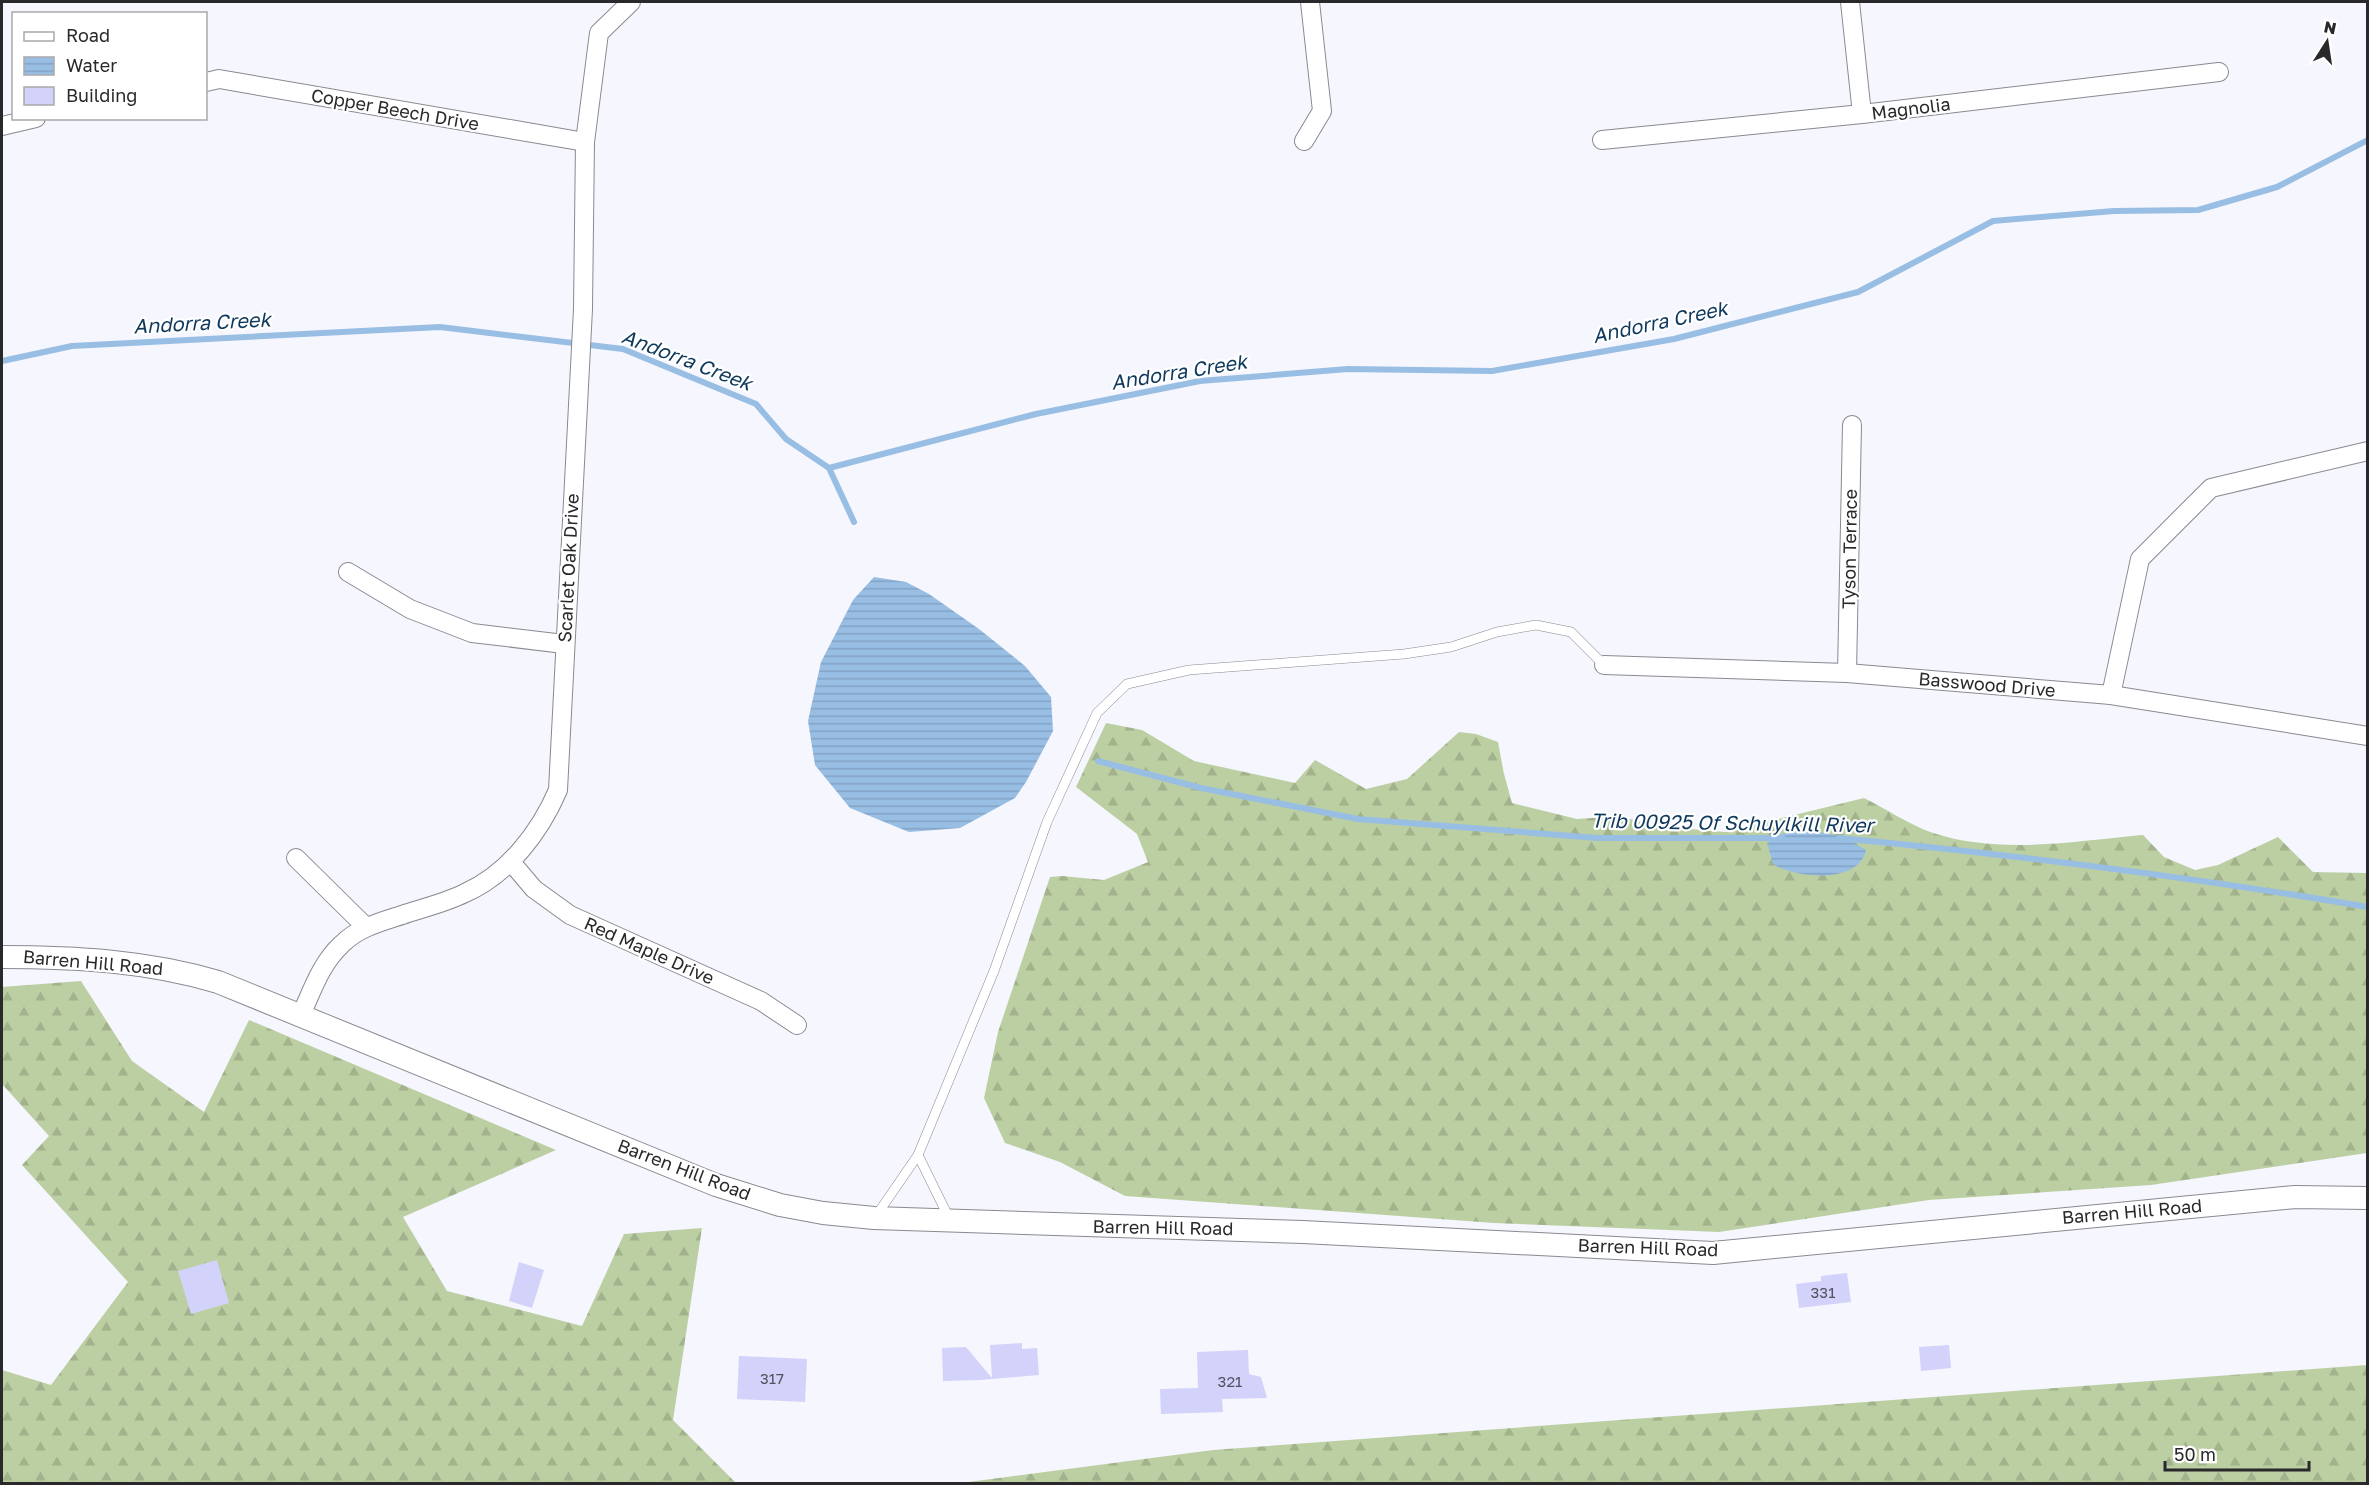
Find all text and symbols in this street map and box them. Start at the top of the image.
legend [12,12,207,120]
north arrow [2297,12,2357,72]
text: N [2322,16,2338,38]
text: Road [66,24,110,46]
text: Water [66,54,117,76]
street label: Copper Beech Drive [310,83,481,135]
text: Building [66,84,137,106]
street label: Magnolia [1870,92,1952,124]
water label: Andorra Creek [1590,294,1732,347]
water label: Andorra Creek [133,306,274,338]
water label: Andorra Creek [619,323,758,396]
water label: Andorra Creek [1109,348,1251,394]
street label: Tyson Terrace [1837,489,1861,609]
street label: Scarlet Oak Drive [553,493,583,643]
street label: Basswood Drive [1918,667,2057,701]
water label: Trib 00925 Of Schuylkill River [1591,808,1877,838]
street label: Red Maple Drive [581,912,718,989]
street label: Barren Hill Road [22,945,164,979]
street label: Barren Hill Road [615,1134,754,1205]
street label: Barren Hill Road [2061,1194,2203,1228]
street label: Barren Hill Road [1092,1215,1234,1239]
street label: Barren Hill Road [1577,1234,1719,1260]
house number: 331 [1811,1283,1835,1301]
house number: 317 [760,1369,784,1387]
house number: 321 [1218,1372,1242,1390]
scale bar [2165,1434,2309,1472]
text: 50 m [2174,1443,2216,1465]

